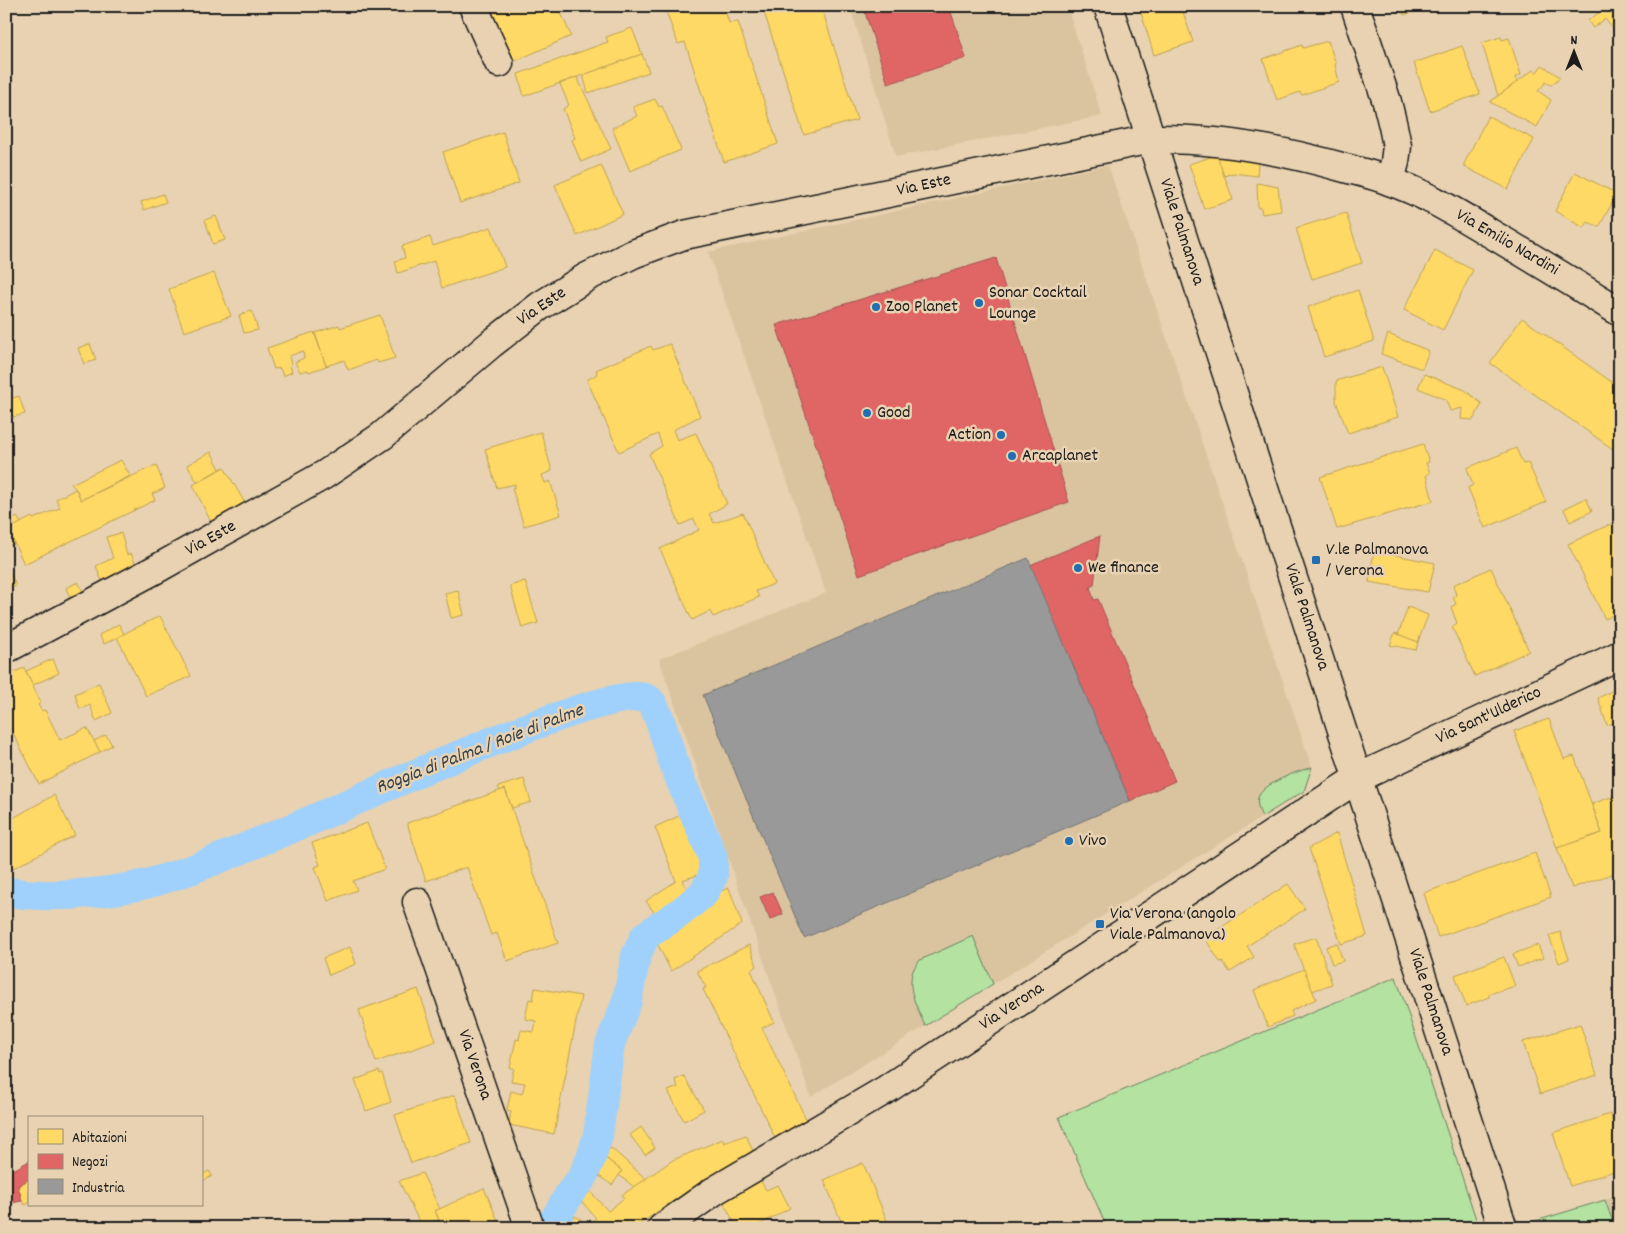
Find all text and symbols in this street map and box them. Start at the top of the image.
north arrow [1548,28,1598,78]
text: N [1571,31,1578,51]
street label: Via Este [895,168,953,204]
street label: Viale Palmanova [1152,175,1210,289]
street label: Via Emilio Nardini [1451,203,1563,283]
street label: Via Este [512,281,572,333]
place label: Sonar Cocktail Lounge [989,281,1087,327]
place label: Zoo Planet [886,295,958,320]
marker: Sonar Cocktail Lounge [973,297,985,309]
marker: Zoo Planet [870,301,882,313]
place label: Good [877,401,911,426]
marker: Good [861,407,873,419]
place label: Action [948,423,991,448]
marker: Action [995,429,1007,441]
place label: Arcaplanet [1022,444,1098,469]
marker: Arcaplanet [1006,450,1018,462]
street label: Via Este [181,515,241,563]
place label: V.le Palmanova / Verona [1326,538,1429,584]
marker: V.le Palmanova / Verona [1310,554,1322,566]
place label: We finance [1088,556,1159,581]
street label: Viale Palmanova [1277,560,1335,674]
marker: We finance [1072,562,1084,574]
street label: Via Sant'Ulderico [1432,681,1546,751]
water label: Roggia di Palma / Roie di Palme [372,697,589,802]
place label: Vivo [1079,829,1106,854]
marker: Vivo [1063,835,1075,847]
place label: Via Verona (angolo Viale Palmanova) [1110,902,1236,948]
marker: Via Verona (angolo Viale Palmanova) [1094,918,1106,930]
street label: Viale Palmanova [1401,945,1459,1059]
street label: Via Verona [975,976,1050,1037]
street label: Via Verona [450,1027,498,1104]
legend [28,1116,202,1206]
text: Abitazioni [72,1128,127,1150]
text: Negozi [72,1152,108,1174]
text: Industria [72,1178,125,1200]

